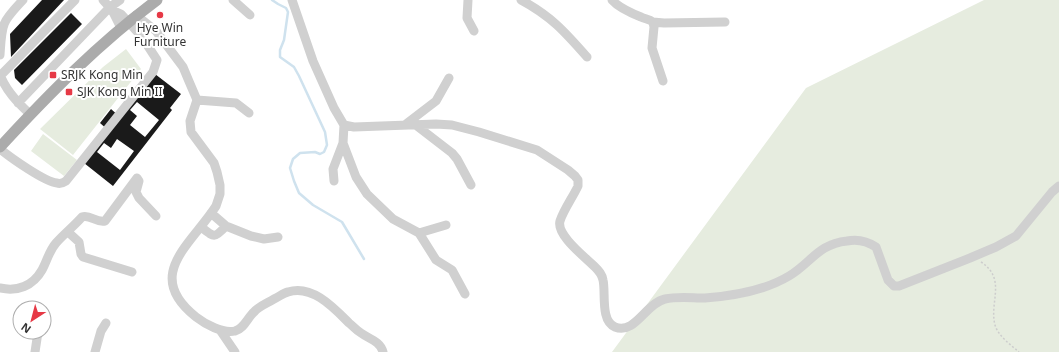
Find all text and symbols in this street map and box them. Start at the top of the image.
marker: Hye Win Furniture [155,10,165,20]
place label: Hye Win Furniture [134,19,186,50]
place label: SRJK Kong Min [61,66,143,83]
marker: SRJK Kong Min [48,70,58,80]
place label: SJK Kong Min II [77,83,163,100]
marker: SJK Kong Min II [64,87,74,97]
north arrow [12,300,52,340]
text: N [18,320,34,337]

